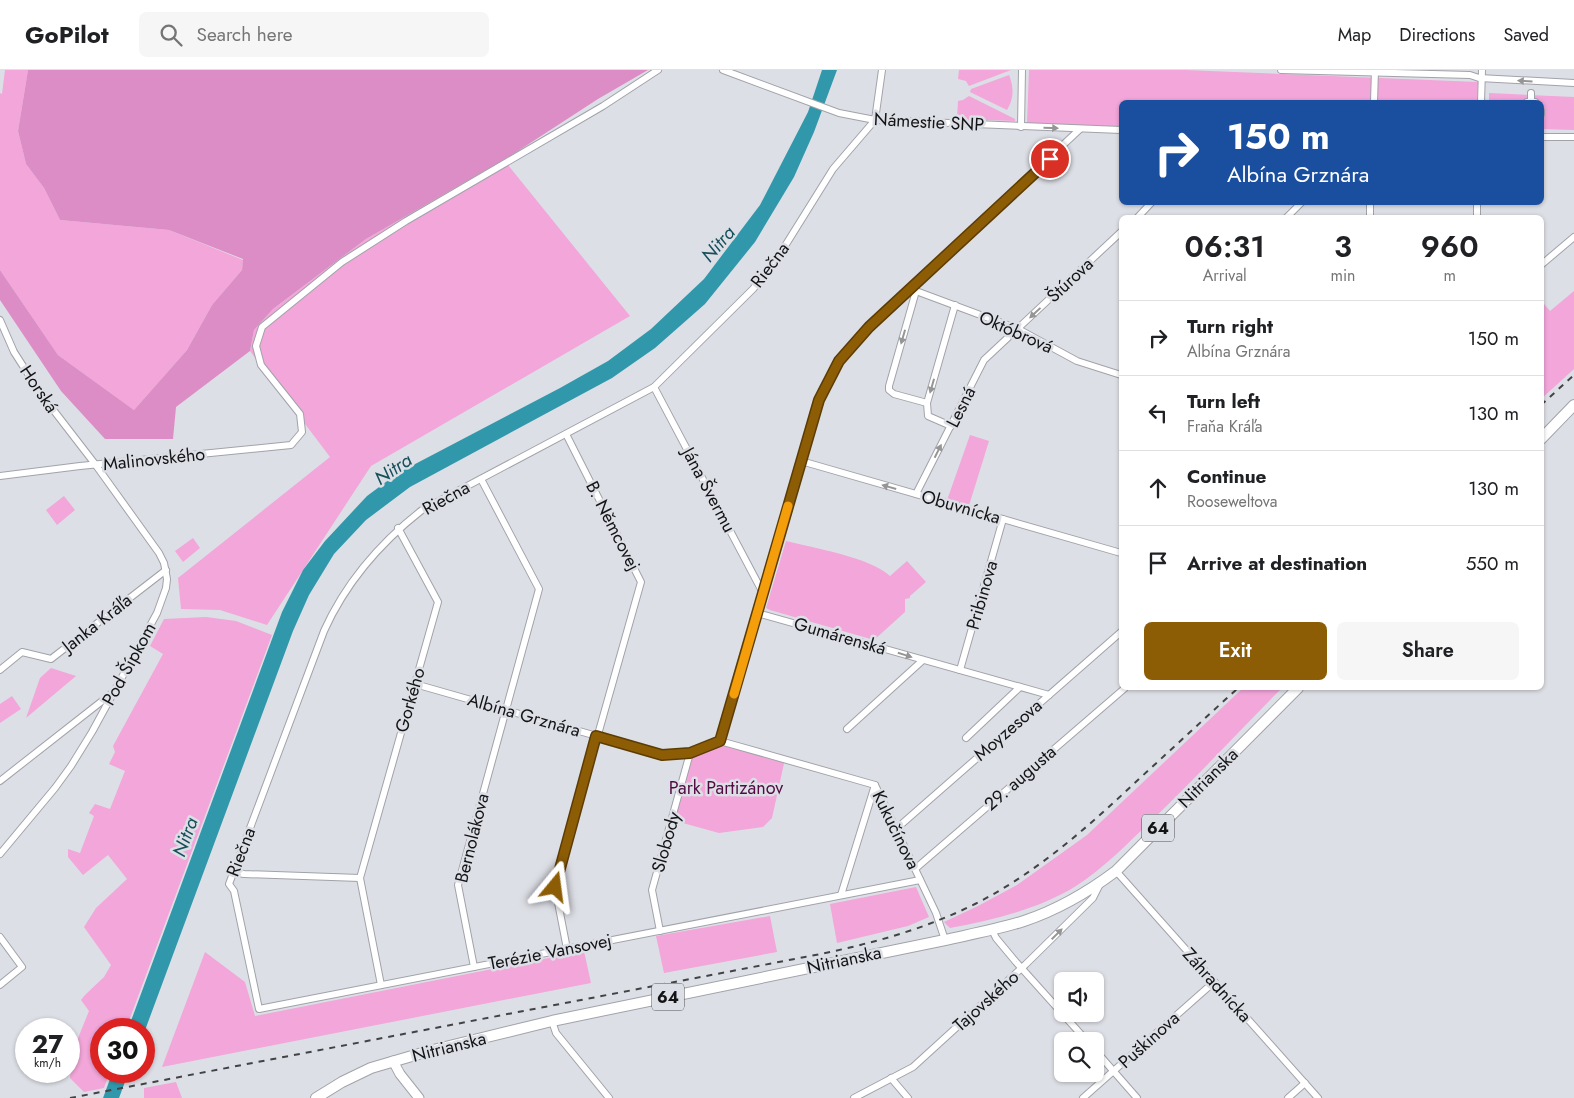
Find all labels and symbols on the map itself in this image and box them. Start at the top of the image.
one-way arrow [1517,77,1533,85]
street label: Námestie SNP [873,106,985,138]
one-way arrow [1043,124,1059,132]
pin [1029,138,1071,180]
water label: Nitra [695,220,742,268]
street label: Riečna [744,237,796,293]
street label: Štúrova [1041,252,1099,308]
street label: Októbrová [975,304,1057,360]
one-way arrow [1029,307,1041,319]
one-way arrow [898,330,906,345]
street label: Horská [13,360,65,418]
one-way arrow [927,378,935,393]
street label: Lesná [940,382,982,432]
street label: Malinovského [102,441,206,477]
street label: Jána Švermu [675,441,742,537]
one-way arrow [934,444,942,458]
water label: Nitra [369,446,418,491]
street label: Riečna [418,474,474,522]
street label: B. Němcovej [579,477,647,575]
one-way arrow [882,482,897,490]
street label: Obuvnícka [918,483,1004,531]
street label: Pribinova [960,557,1004,633]
street label: Janka Kráľa [55,587,137,660]
street label: Gumárenská [791,610,889,662]
street label: Pod Šípkom [96,618,162,710]
one-way arrow [898,651,913,659]
street label: Gorkého [388,664,432,735]
street label: Albína Grznára [464,686,584,744]
street label: Moyzesova [968,693,1048,767]
street label: 29. augusta [978,739,1062,817]
street label: Nitrianska [1172,742,1244,814]
park label: Park Partizánov [669,775,783,801]
street label: Kukučínova [866,786,926,874]
street label: Bernolákova [448,791,496,885]
street label: Slobody [645,808,687,875]
water label: Nitra [165,813,205,861]
road number: 64 [1142,814,1174,841]
street label: Riečna [220,824,262,880]
position arrow [528,860,580,912]
street label: Terézie Vansovej [486,927,614,977]
one-way arrow [1051,928,1063,940]
street label: Nitrianska [804,939,884,981]
street label: Záhradnícka [1176,942,1258,1028]
street label: Tajovského [947,964,1025,1038]
road number: 64 [652,984,684,1010]
street label: Puškinova [1113,1005,1185,1075]
speed limit sign: 30 [90,1018,155,1083]
street label: Nitrianska [409,1025,489,1069]

